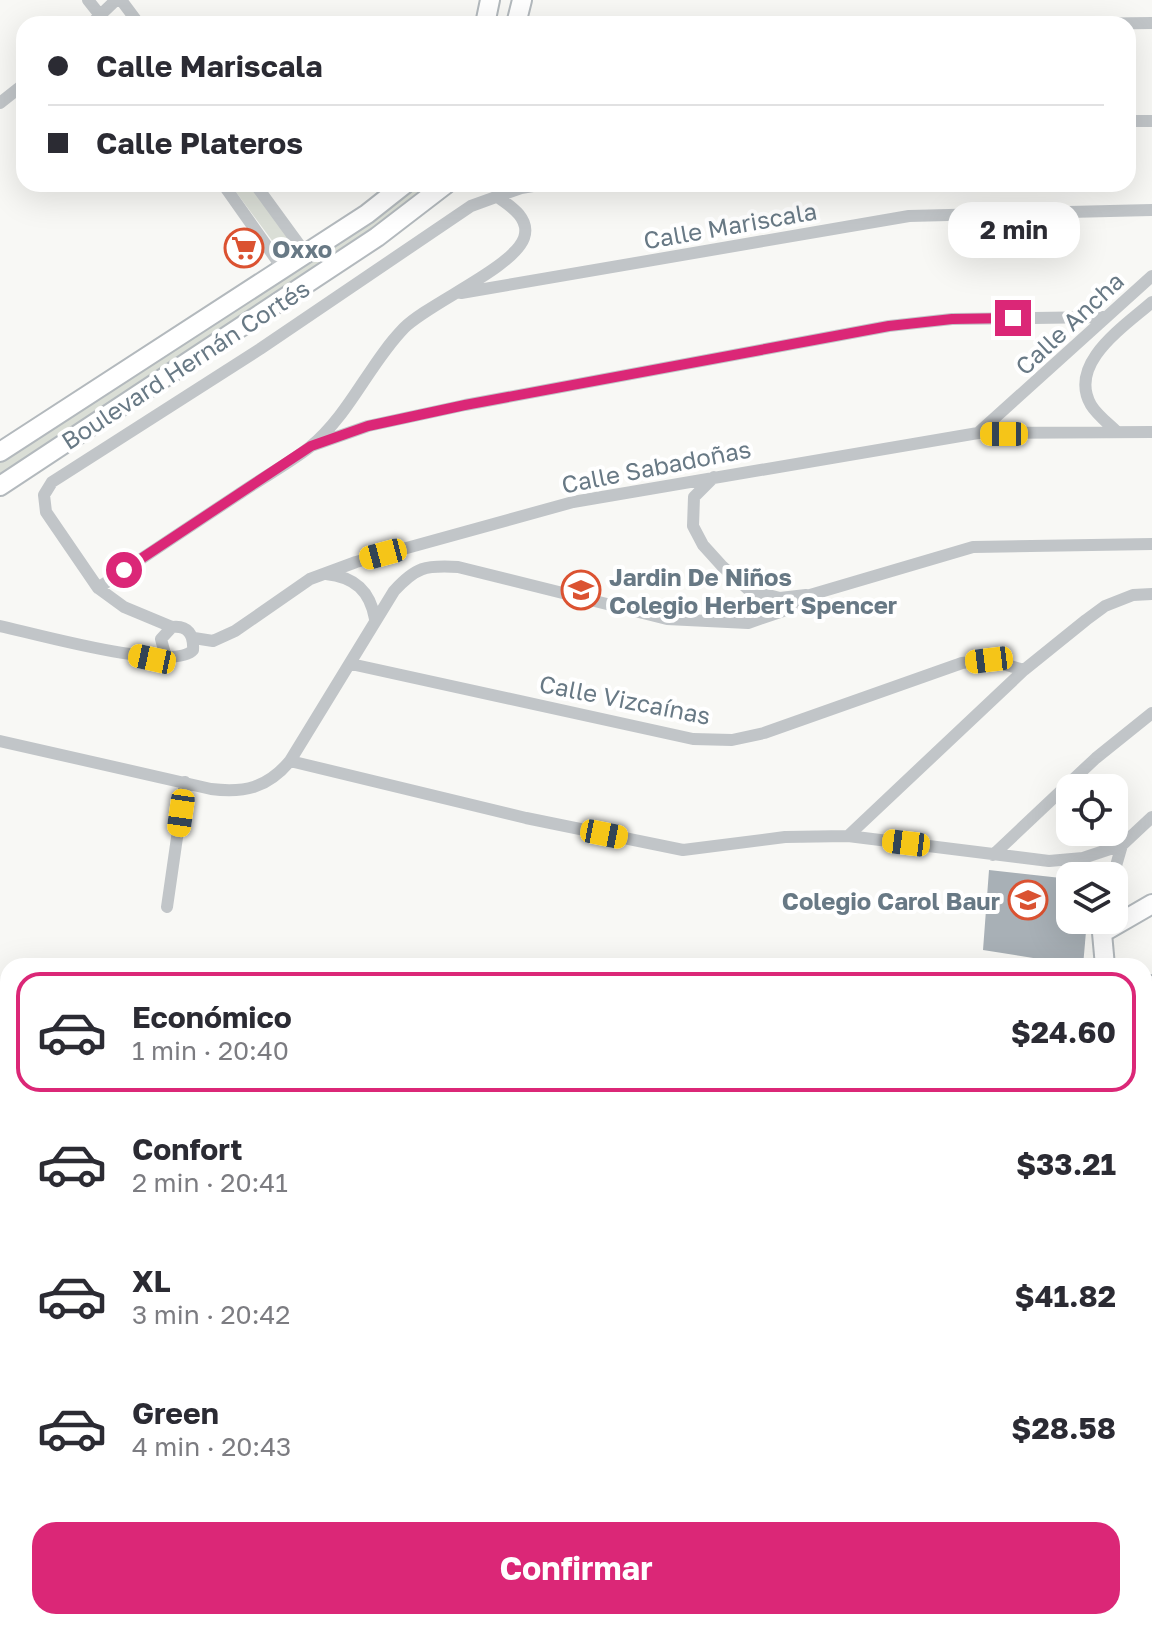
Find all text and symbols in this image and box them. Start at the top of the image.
text: Calle Mariscala [96,48,323,84]
text: Calle Plateros [96,125,303,161]
street label: Calle Mariscala [641,195,819,255]
callout: 2 min [947,202,1079,258]
text: 2 min [980,214,1048,245]
supermarket icon: Oxxo [223,227,265,269]
place label: Oxxo [272,234,332,263]
street label: Calle Ancha [1009,266,1129,380]
street label: Boulevard Hernán Cortés [56,273,314,455]
route end [995,300,1031,336]
car [980,422,1028,446]
street label: Calle Sabadoñas [559,433,753,499]
car [357,536,409,572]
route start [106,552,142,588]
place label: Jardin De Niños Colegio Herbert Spencer [609,562,897,619]
school or university icon: Jardin De Niños Colegio Herbert Spencer [560,569,602,611]
car [126,642,178,676]
car [964,645,1014,675]
street label: Calle Vizcaínas [537,668,713,730]
map controls [1056,774,1128,934]
button: locate [1056,774,1128,846]
car [166,788,196,838]
car [578,818,630,850]
car [881,828,931,858]
button: layers [1056,862,1128,934]
school or university icon: Colegio Carol Baur [1007,879,1049,921]
place label: Colegio Carol Baur [782,886,1000,915]
icon: car [36,996,108,1068]
text: Económico [132,999,292,1035]
text: $24.60 [1011,1014,1116,1050]
text: 1 min · 20:40 [132,1035,289,1066]
icon: car [36,1128,108,1200]
text: Confort [132,1131,243,1167]
text: $33.21 [1016,1146,1116,1182]
text: 2 min · 20:41 [132,1167,288,1198]
icon: car [36,1260,108,1332]
text: XL [132,1263,171,1299]
text: $41.82 [1015,1278,1116,1314]
text: 3 min · 20:42 [132,1299,290,1330]
icon: car [36,1392,108,1464]
text: Green [132,1395,219,1431]
text: $28.58 [1011,1410,1116,1446]
text: 4 min · 20:43 [132,1431,291,1462]
button: Confirmar [32,1522,1120,1614]

